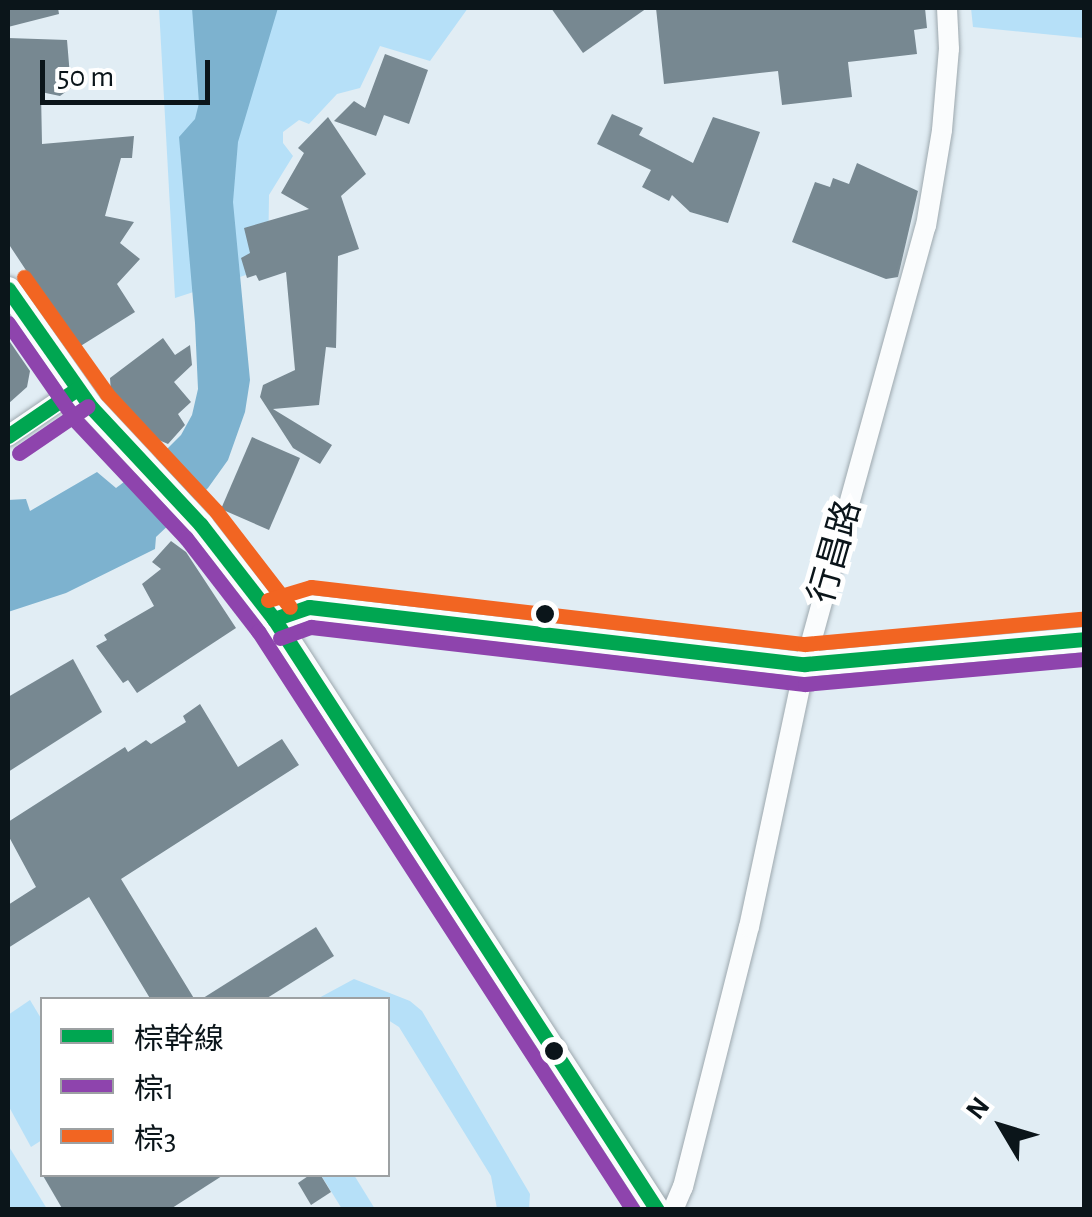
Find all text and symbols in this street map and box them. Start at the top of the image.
scale bar [45,40,215,102]
text: 50 m [57,62,114,92]
street label: 行昌路 [801,496,871,608]
unlabelled marker [535,604,555,624]
legend [40,997,390,1177]
text: 棕幹線 [134,1025,224,1055]
unlabelled marker [544,1041,564,1061]
text: 棕1 [134,1075,174,1105]
north arrow [952,1077,1052,1177]
text: N [961,1092,995,1125]
text: 棕3 [134,1125,176,1155]

